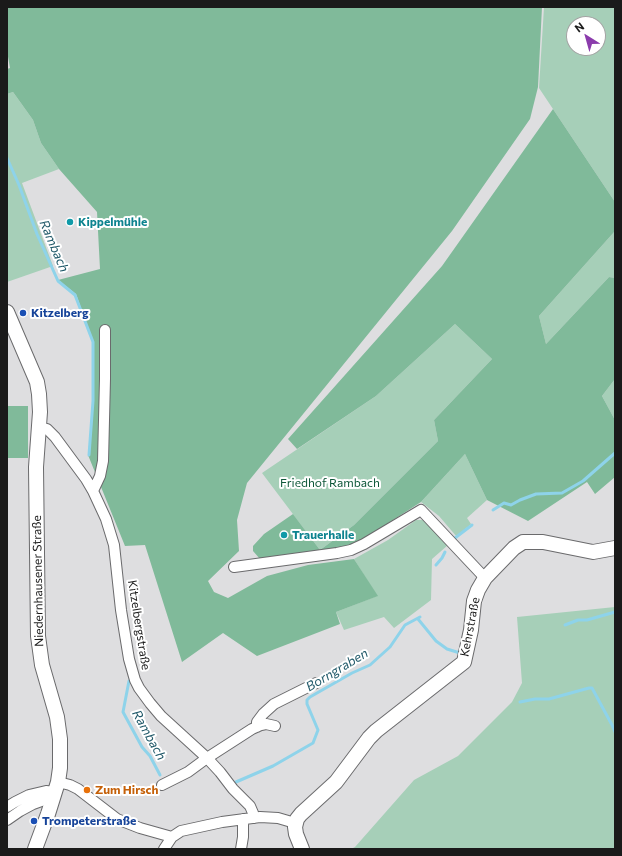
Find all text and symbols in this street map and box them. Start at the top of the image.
north arrow [566,16,606,56]
text: N [572,19,586,34]
place label: Kippelmühle [78,215,147,229]
marker: Kippelmühle [65,217,75,227]
water label: Rambach [36,218,72,274]
place label: Kitzelberg [31,306,88,320]
marker: Kitzelberg [18,308,28,318]
park label: Friedhof Rambach [280,476,380,490]
street label: Niedernhausener Straße [30,515,46,647]
place label: Trauerhalle [292,528,354,542]
marker: Trauerhalle [279,530,289,540]
street label: Kitzelbergstraße [125,579,153,671]
street label: Kehrstraße [457,596,483,658]
water label: Borngraben [303,645,371,695]
water label: Rambach [129,707,169,763]
place label: Zum Hirsch [95,783,158,797]
marker: Zum Hirsch [82,785,92,795]
place label: Trompeterstraße [42,814,136,828]
marker: Trompeterstraße [29,816,39,826]

